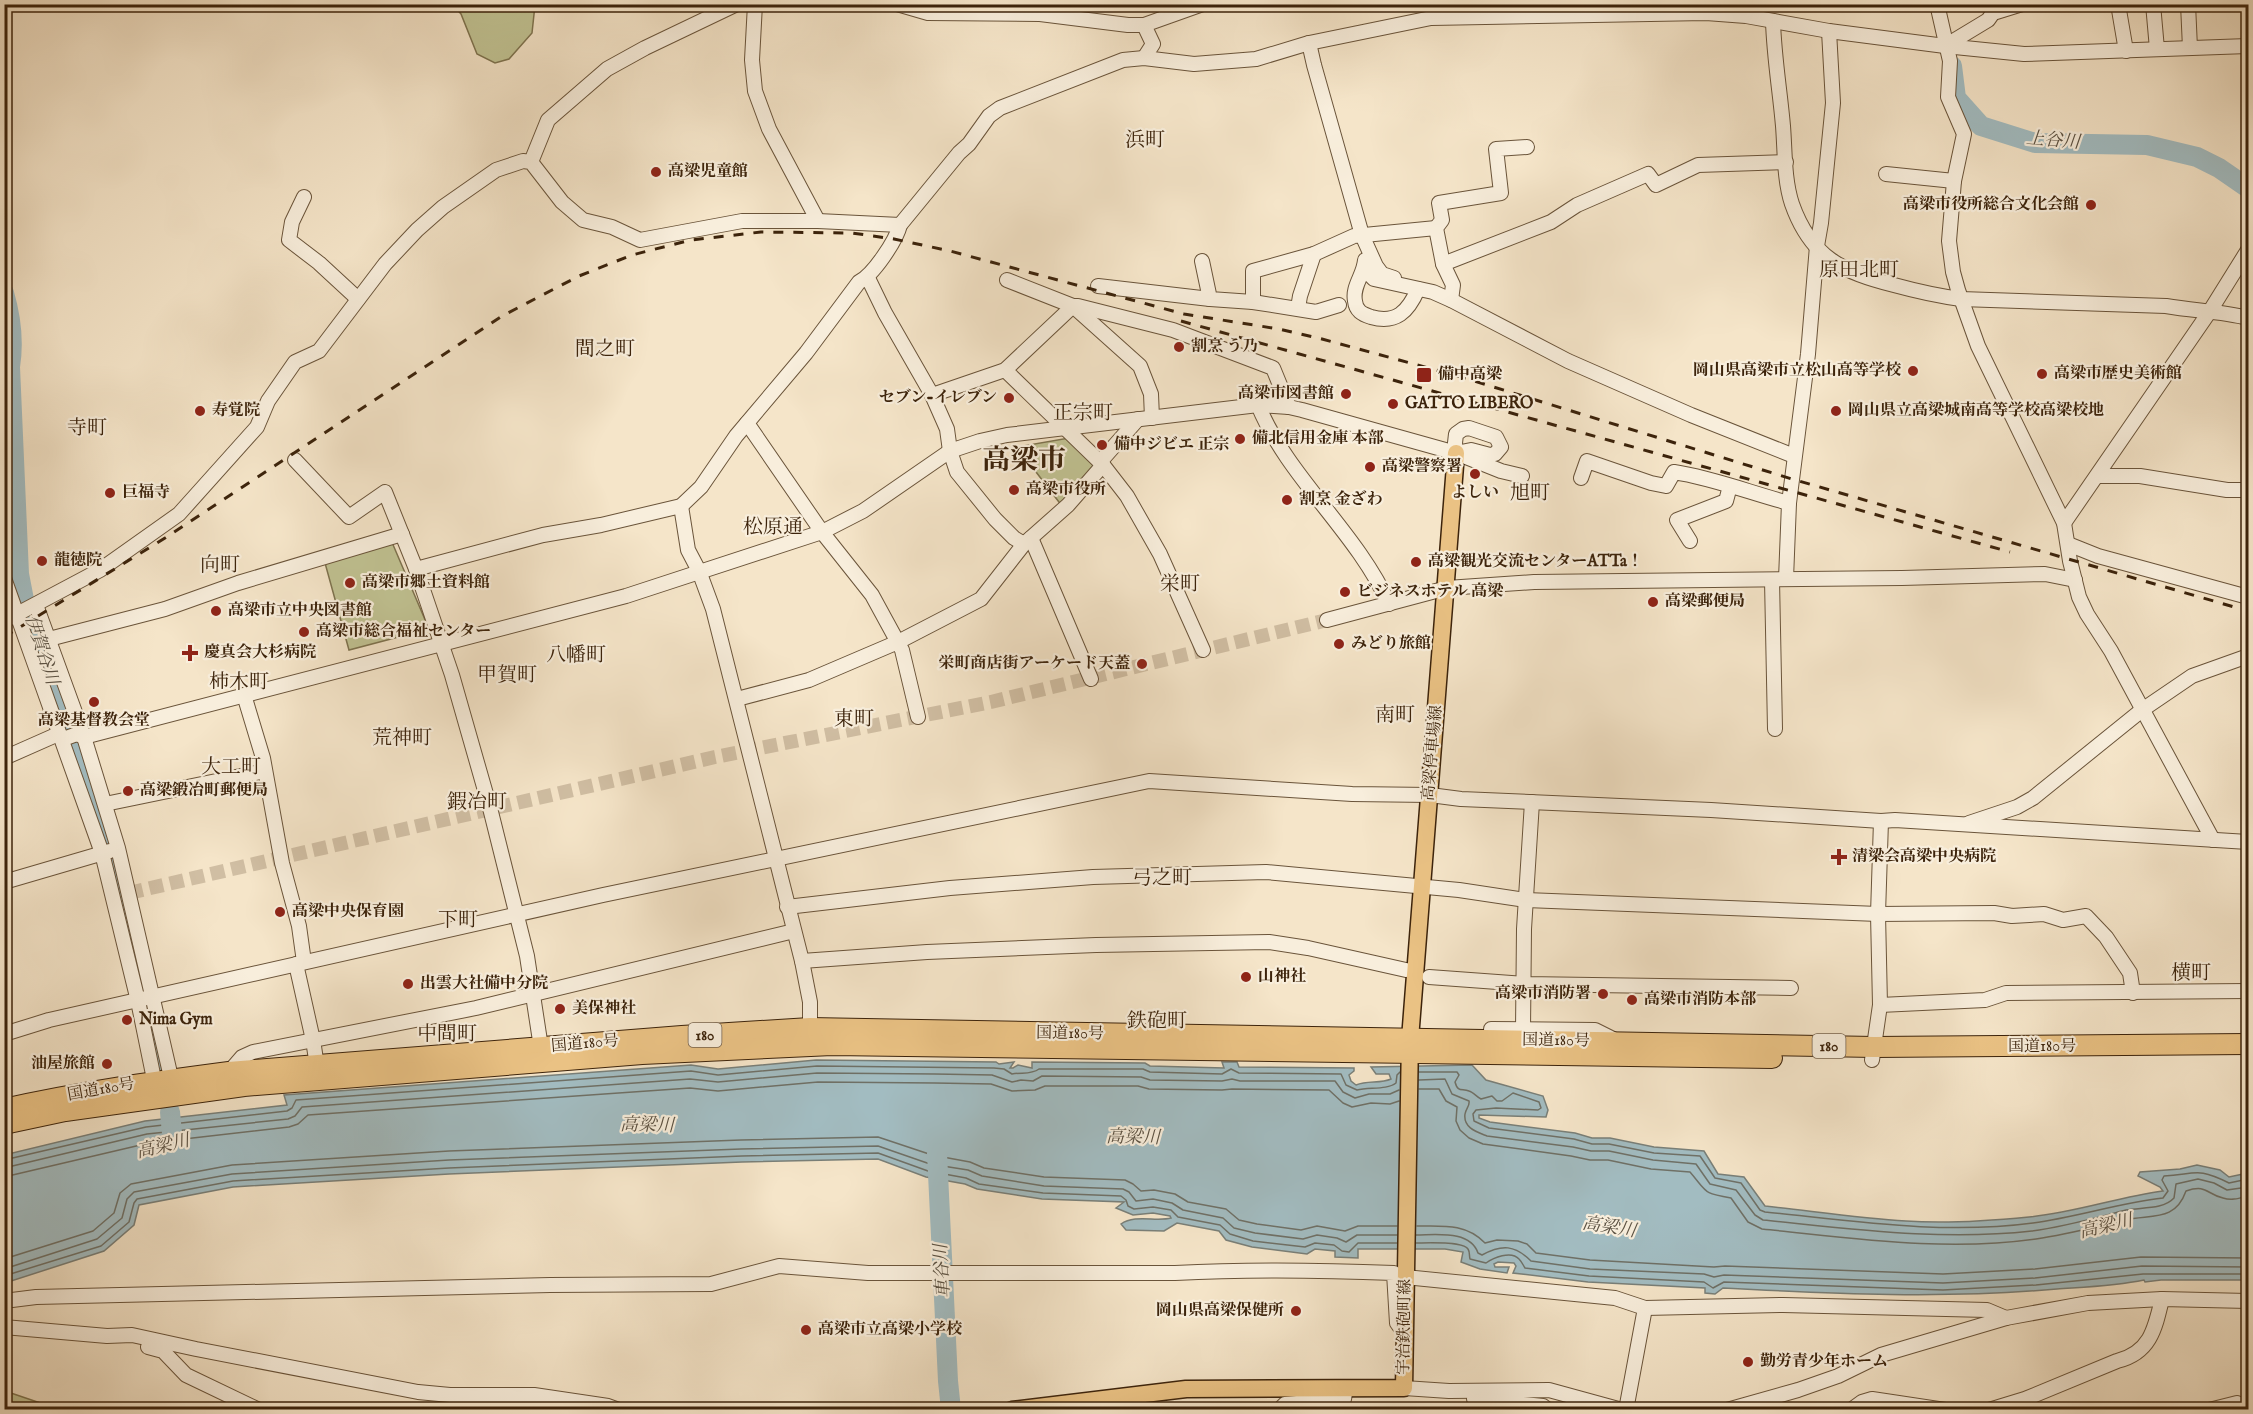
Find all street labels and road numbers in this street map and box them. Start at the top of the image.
street label: 高梁停車場線 [1419,704,1447,802]
road number: 180 [688,1023,722,1047]
street label: 国道180号 [1036,1023,1104,1045]
street label: 国道180号 [1522,1030,1590,1052]
street label: 国道180号 [550,1031,620,1057]
road number: 180 [1812,1034,1846,1058]
street label: 国道180号 [2008,1037,2076,1057]
street label: 国道180号 [66,1074,136,1106]
street label: 宇治鉄砲町線 [1394,1279,1416,1375]

